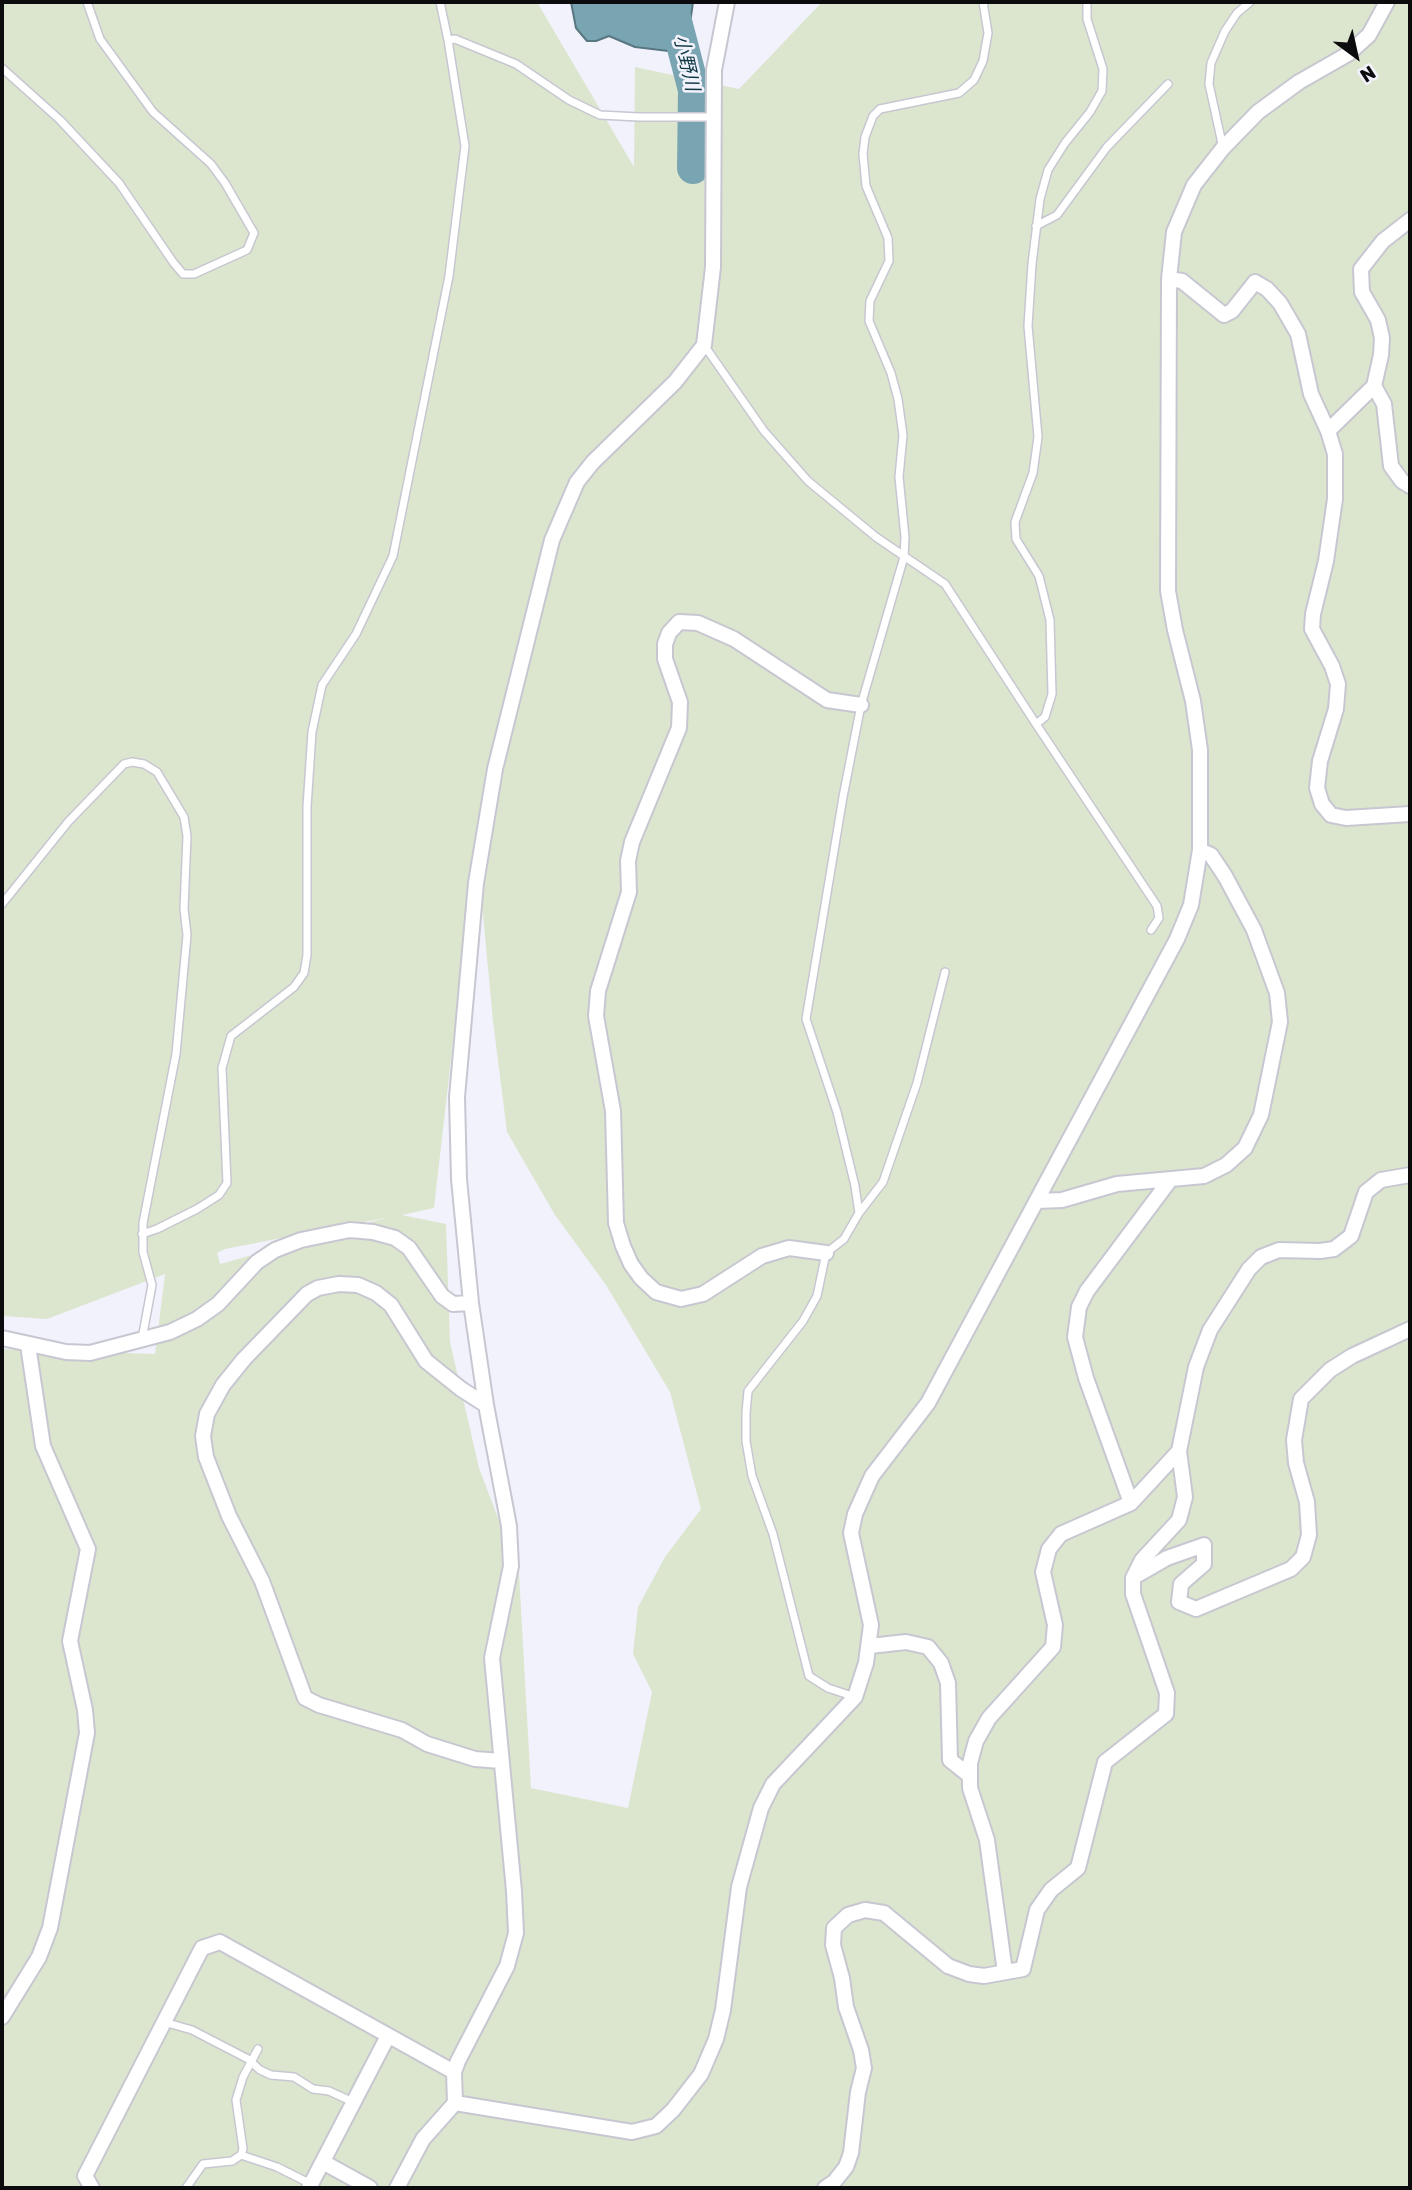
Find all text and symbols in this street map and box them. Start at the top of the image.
north arrow [1321,21,1391,91]
water label: 小野川 [668,33,704,93]
text: N [1356,61,1380,87]

